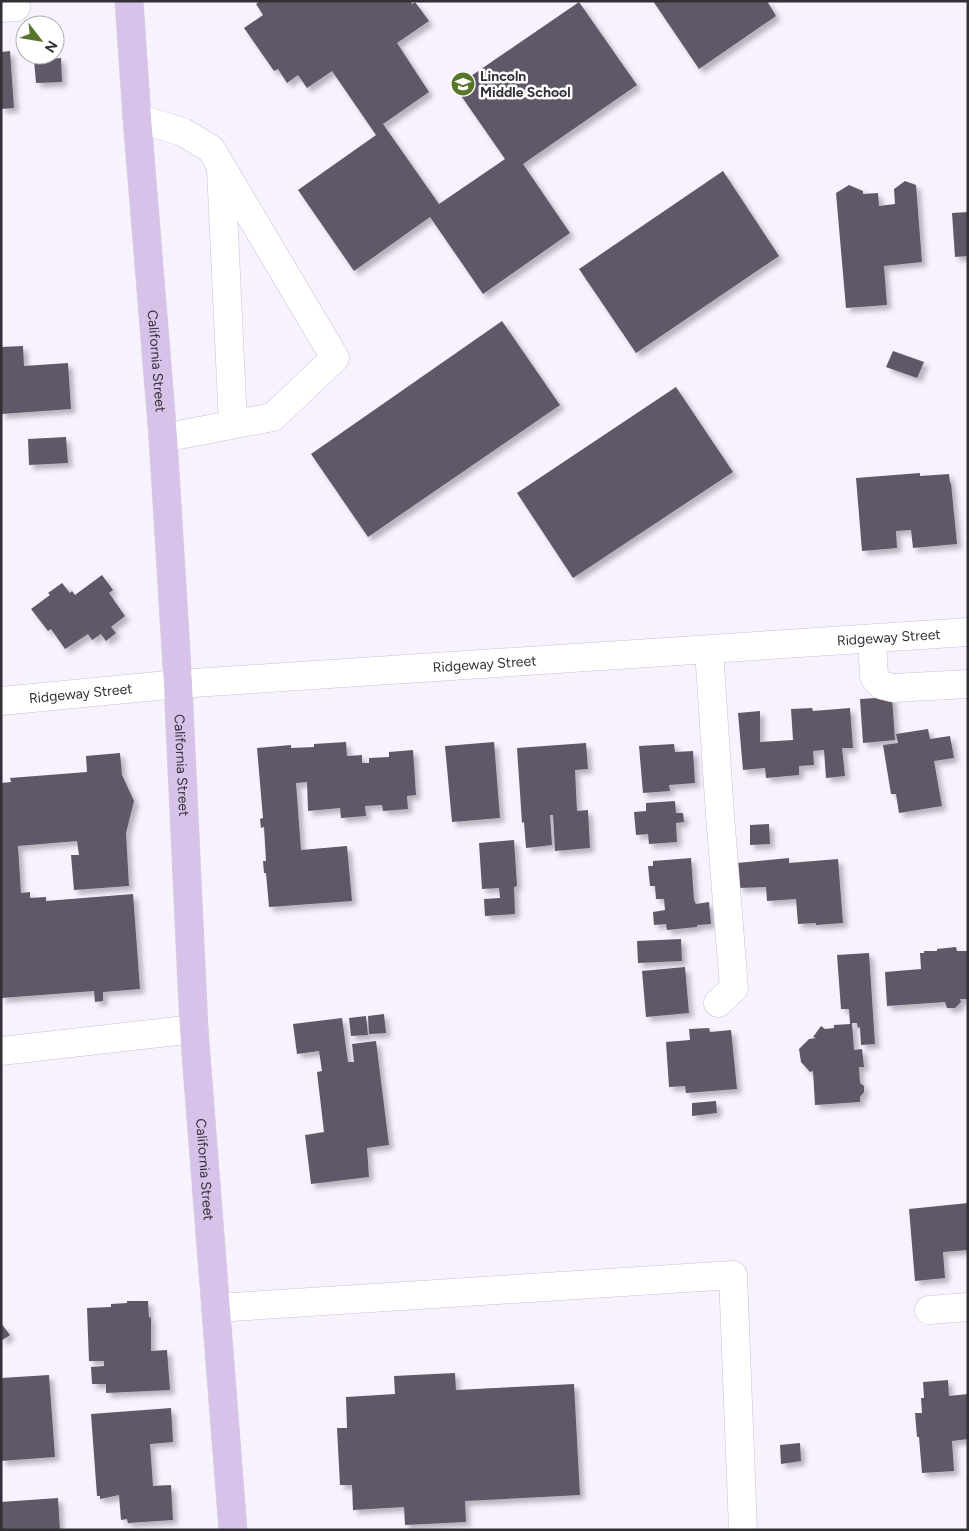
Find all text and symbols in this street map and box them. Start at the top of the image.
north arrow [15,15,65,65]
text: N [41,37,61,55]
place label: Lincoln Middle School [480,68,571,101]
school or university icon: Lincoln Middle School [450,71,476,97]
street label: California Street [144,309,169,413]
street label: Ridgeway Street [836,625,941,649]
street label: Ridgeway Street [432,652,537,676]
street label: Ridgeway Street [28,680,133,707]
street label: California Street [171,714,193,817]
street label: California Street [192,1118,217,1221]

